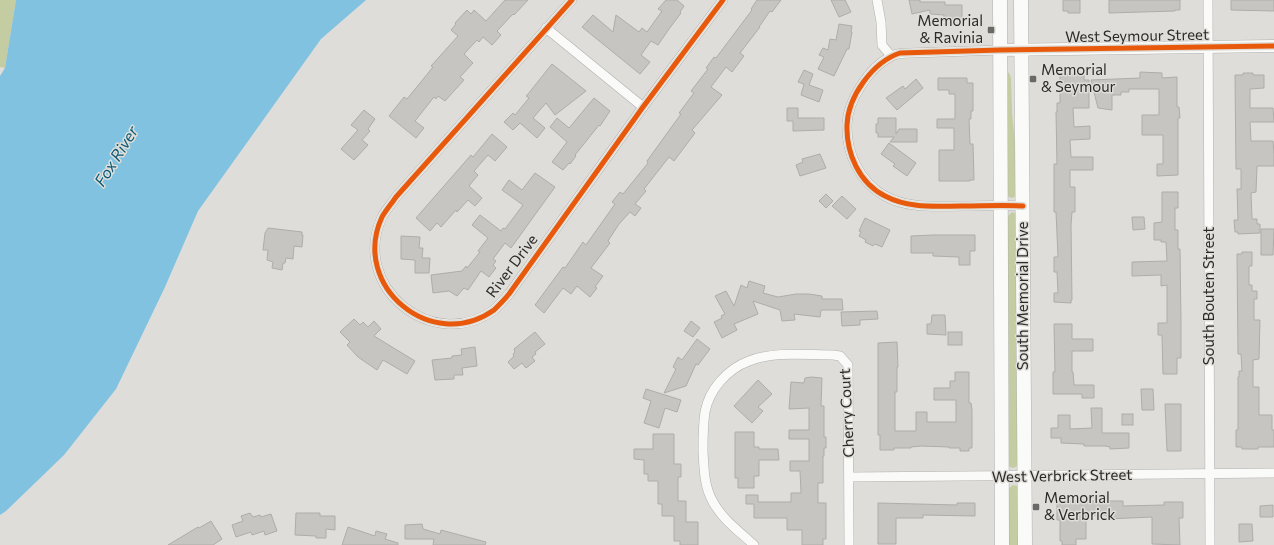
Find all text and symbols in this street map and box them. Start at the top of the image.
place label: Memorial & Ravinia [917,11,983,46]
marker: Memorial & Ravinia [986,25,996,35]
street label: West Seymour Street [1065,25,1209,45]
place label: Memorial & Seymour [1041,60,1116,95]
marker: Memorial & Seymour [1028,74,1038,84]
water label: Fox River [90,122,142,189]
street label: South Memorial Drive [1013,222,1031,370]
street label: South Bouten Street [1199,227,1217,365]
street label: River Drive [482,230,541,301]
street label: Cherry Court [835,368,857,458]
street label: West Verbrick Street [992,465,1132,485]
place label: Memorial & Verbrick [1044,488,1115,523]
marker: Memorial & Verbrick [1031,502,1041,512]

